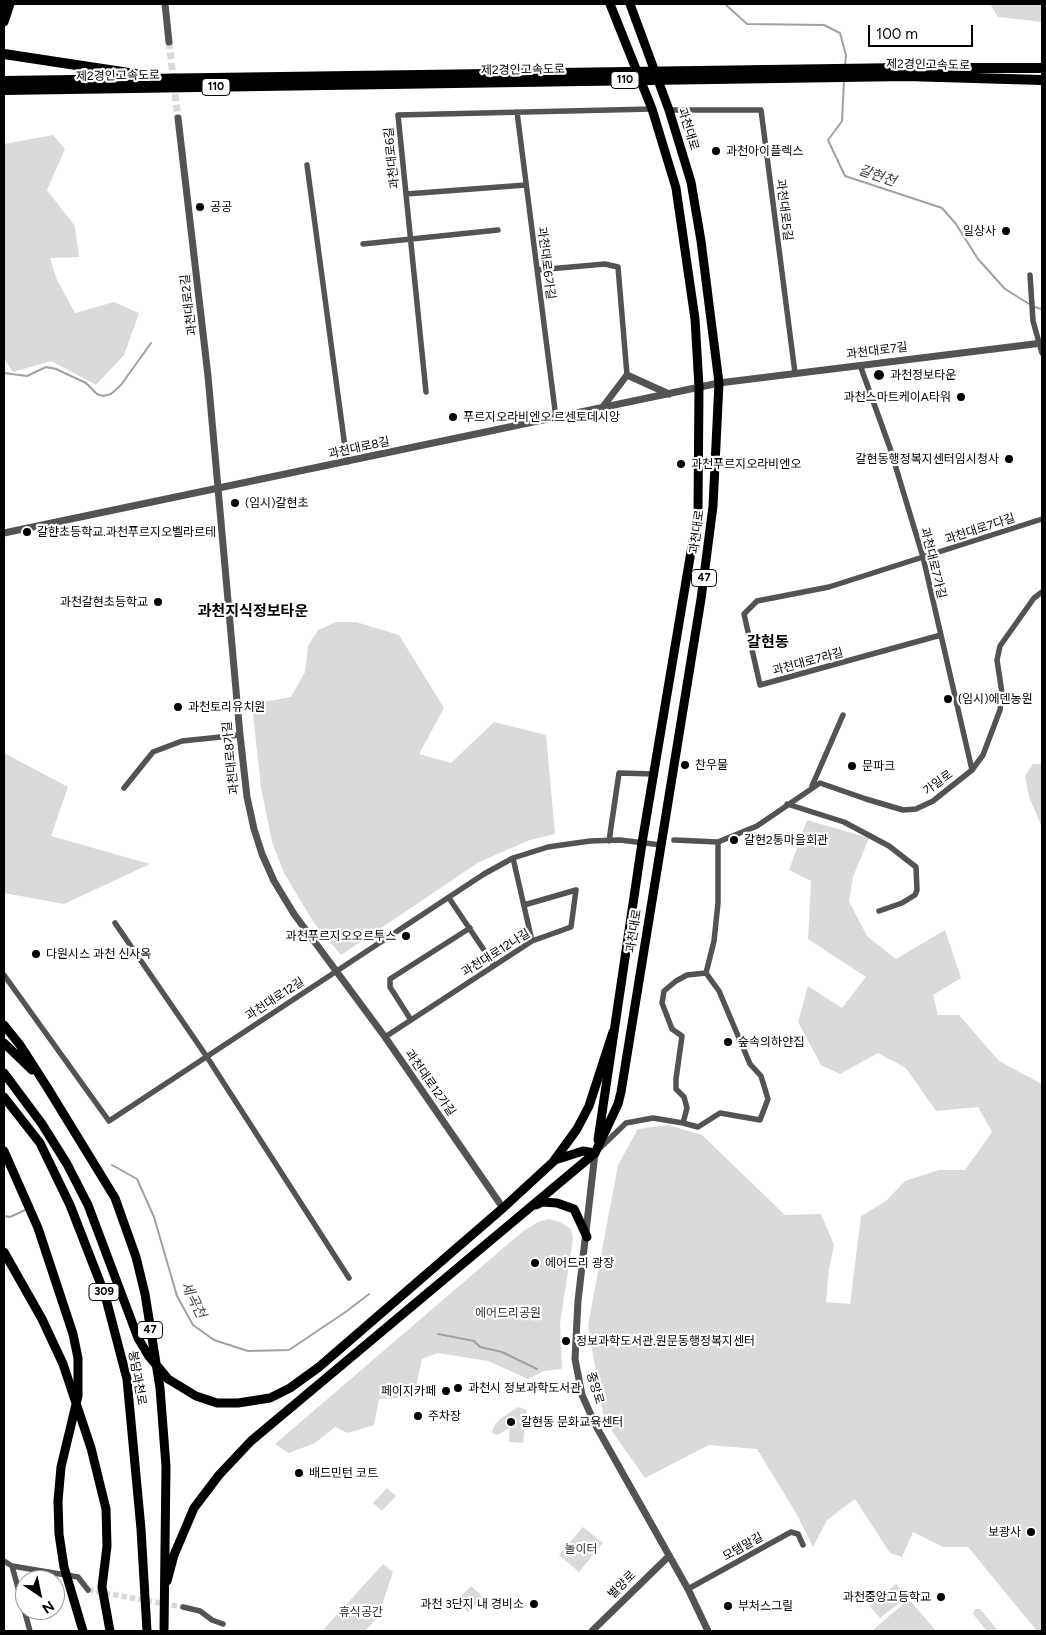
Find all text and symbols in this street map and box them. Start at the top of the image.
scale bar [871,15,976,47]
text: 100 m [876,25,918,43]
street label: 제2경인고속도로 [886,57,970,73]
street label: 제2경인고속도로 [481,62,565,78]
street label: 제2경인고속도로 [76,68,160,84]
road number: 110 [611,72,639,88]
road number: 110 [202,78,230,95]
street label: 과천대로 [675,106,701,152]
street label: 과천대로6길 [382,126,402,190]
place label: 과천아이플렉스 [726,144,803,158]
marker: 과천아이플렉스 [710,145,722,157]
water label: 갈현천 [856,162,898,190]
street label: 과천대로5길 [773,178,795,242]
place label: 공공 [210,200,232,214]
marker: 공공 [194,201,206,213]
place label: 일상사 [963,224,996,238]
marker: 일상사 [1000,225,1012,237]
street label: 과천대로6가길 [534,226,558,300]
street label: 과천대로2길 [178,273,200,337]
street label: 과천대로7길 [846,340,908,362]
marker: 과천정보타운 [872,368,886,382]
place label: 과천정보타운 [890,368,956,382]
place label: 과천스마트케이A타워 [844,390,951,404]
marker: 과천스마트케이A타워 [955,391,967,403]
place label: 푸르지오라비엔오.르센토데시앙 [463,410,620,424]
marker: 푸르지오라비엔오.르센토데시앙 [447,411,459,423]
street label: 과천대로8길 [327,434,391,462]
place label: 갈현동행정복지센터임시청사 [855,452,999,466]
marker: 갈현동행정복지센터임시청사 [1003,453,1015,465]
place label: 과천푸르지오라비엔오 [691,457,801,471]
marker: 과천푸르지오라비엔오 [675,458,687,470]
place label: (임시)갈현초 [245,496,309,510]
marker: (임시)갈현초 [229,497,241,509]
street label: 과천대로 [687,509,707,555]
street label: 과천대로7다길 [943,511,1017,547]
place label: 갈햔초등학교.과천푸르지오벨라르테 [37,525,216,539]
marker: 갈햔초등학교.과천푸르지오벨라르테 [21,526,33,538]
street label: 과천대로7가길 [917,526,949,600]
road number: 47 [692,570,716,586]
place label: 과천갈현초등학교 [60,595,148,609]
marker: 과천갈현초등학교 [152,596,164,608]
district label: 과천지식정보타운 [198,603,308,621]
district label: 갈현동 [747,634,789,652]
street label: 과천대로7라길 [771,646,845,678]
place label: (임시)에덴농원 [958,692,1033,706]
marker: (임시)에덴농원 [942,693,954,705]
place label: 과천토리유치원 [188,700,265,714]
marker: 과천토리유치원 [172,701,184,713]
street label: 과천대로8가길 [220,721,242,795]
place label: 찬우물 [695,758,728,772]
marker: 찬우물 [679,759,691,771]
place label: 문파크 [862,759,895,773]
marker: 문파크 [846,760,858,772]
street label: 가일로 [920,767,956,799]
place label: 갈현2통마을회관 [744,833,828,847]
marker: 갈현2통마을회관 [728,834,740,846]
street label: 과천대로 [623,908,645,954]
street label: 과천대로12나길 [459,926,533,980]
place label: 과천푸르지오오르투스 [286,929,396,943]
marker: 과천푸르지오오르투스 [400,930,412,942]
place label: 다원시스 과천 신사옥 [46,947,151,961]
marker: 다원시스 과천 신사옥 [30,948,42,960]
street label: 과천대로12길 [243,975,307,1023]
place label: 숲속의하얀집 [738,1035,804,1049]
marker: 숲속의하얀집 [722,1036,734,1048]
street label: 과천대로12가길 [402,1047,458,1119]
place label: 에어드리 광장 [545,1256,614,1270]
marker: 에어드리 광장 [529,1257,541,1269]
water label: 세곡천 [177,1279,209,1321]
road number: 309 [89,1284,119,1300]
park label: 에어드리공원 [475,1306,541,1320]
road number: 47 [138,1322,162,1338]
place label: 정보과학도서관.원문동행정복지센터 [576,1334,755,1348]
marker: 정보과학도서관.원문동행정복지센터 [560,1335,572,1347]
street label: 봉담과천로 [125,1350,149,1406]
street label: 중앙로 [583,1370,607,1406]
place label: 과천시 정보과학도서관 [468,1381,581,1395]
marker: 과천시 정보과학도서관 [452,1382,464,1394]
place label: 페이지카페 [381,1384,436,1398]
marker: 페이지카페 [440,1385,452,1397]
place label: 주차장 [428,1409,461,1423]
marker: 주차장 [412,1410,424,1422]
place label: 갈현동 문화교육센터 [521,1415,623,1429]
marker: 갈현동 문화교육센터 [505,1416,517,1428]
place label: 배드민턴 코트 [309,1466,378,1480]
marker: 배드민턴 코트 [293,1467,305,1479]
place label: 보광사 [988,1525,1021,1539]
marker: 보광사 [1025,1526,1037,1538]
street label: 모템말길 [720,1530,766,1564]
park label: 놀이터 [564,1542,598,1556]
street label: 별양로 [605,1568,639,1602]
north arrow [15,1570,65,1620]
place label: 과천중앙고등학교 [843,1590,931,1604]
marker: 과천중앙고등학교 [935,1591,947,1603]
text: N [39,1597,57,1617]
place label: 과천 3단지 내 경비소 [420,1597,524,1611]
marker: 과천 3단지 내 경비소 [528,1598,540,1610]
place label: 부처스그릴 [738,1599,793,1613]
marker: 부처스그릴 [722,1600,734,1612]
park label: 휴식공간 [339,1605,383,1619]

